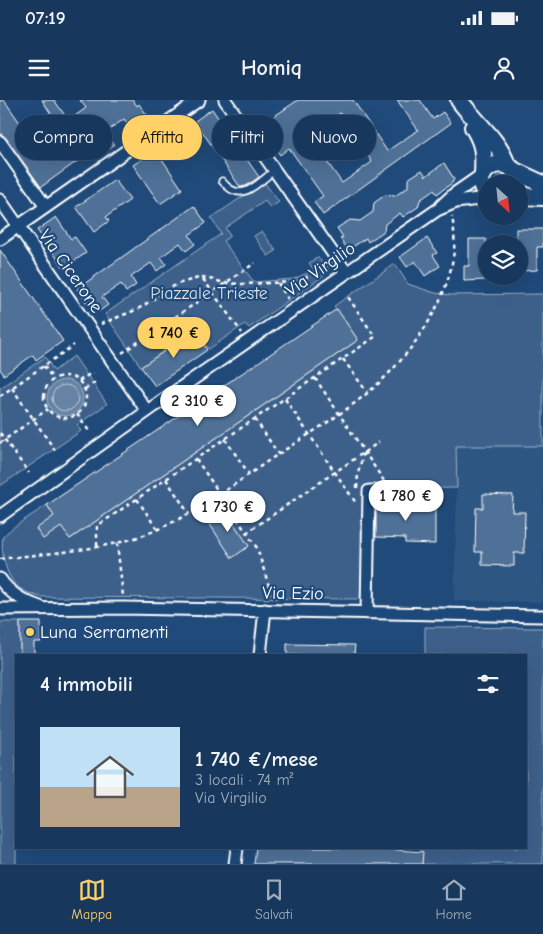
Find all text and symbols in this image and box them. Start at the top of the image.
text: 07:19 [25,7,66,29]
icon: menu [25,54,53,82]
icon: person [490,54,518,82]
text: Homiq [241,55,302,81]
chip: Compra [15,115,112,160]
chip: Affitta [122,115,202,160]
chip: Filtri [212,115,283,160]
chip: Nuovo [293,115,376,160]
north arrow [478,175,528,225]
map controls [478,175,528,285]
street label: Via Cicerone [34,225,107,317]
button: layers [478,235,528,285]
street label: Via Virgilio [281,238,359,301]
park label: Piazzale Trieste [150,283,268,304]
pin: 1 740 € [128,316,220,359]
text: 1 740 € [148,324,200,342]
pin: 2 310 € [152,384,244,427]
text: 2 310 € [171,392,225,410]
pin: 1 780 € [360,480,452,522]
text: 1 780 € [380,487,432,505]
pin: 1 730 € [182,490,274,533]
text: 1 730 € [202,498,254,516]
street label: Via Ezio [262,582,324,605]
place label: Luna Serramenti [40,622,169,643]
marker: Luna Serramenti [24,626,36,638]
icon: filters [474,670,502,698]
text: 4 immobili [40,672,133,696]
icon: home [80,747,140,807]
text: 1 740 €/mese [195,747,318,771]
text: 3 locali · 74 m² [195,771,294,789]
text: Via Virgilio [195,789,267,807]
tab: Mappa [71,876,112,923]
tab: Salvati [255,876,293,923]
tab: Home [436,876,472,923]

